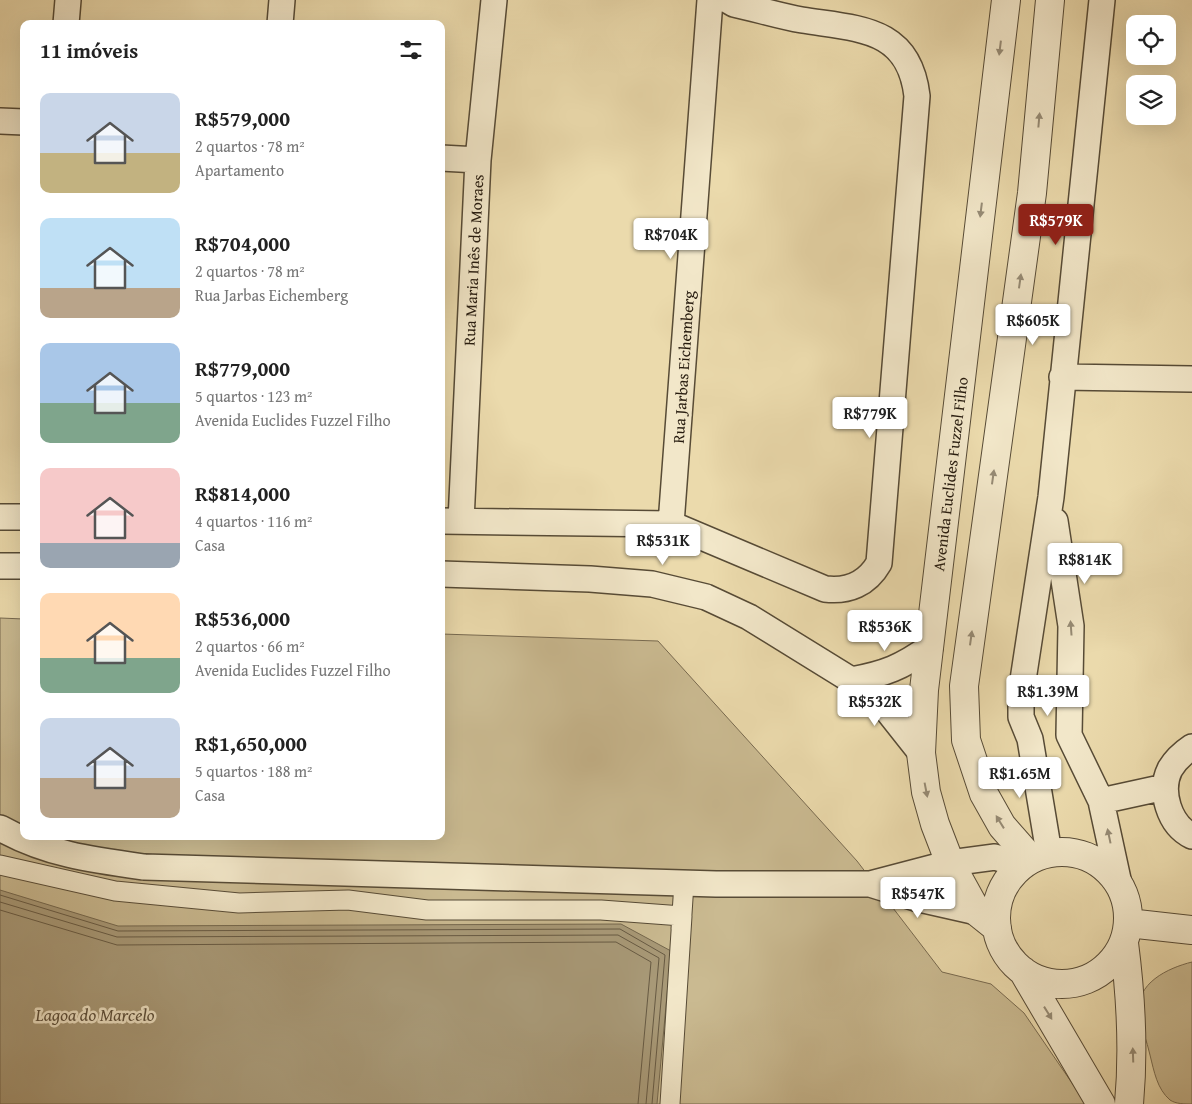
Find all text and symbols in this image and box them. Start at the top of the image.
map controls [1126,15,1176,125]
button: locate [1126,15,1176,65]
text: 11 imóveis [40,35,138,66]
icon: filters [397,36,425,64]
one-way arrow [996,41,1004,57]
button: layers [1126,75,1176,125]
text: R$579,000 [195,103,290,134]
one-way arrow [1035,112,1043,128]
icon: home [80,113,140,173]
text: 2 quartos · 78 m² [195,134,305,158]
text: Apartamento [195,158,284,182]
street label: Rua Maria Inês de Moraes [457,174,489,346]
one-way arrow [977,202,985,218]
pin: R$579K [1015,204,1097,246]
text: R$579K [1029,208,1083,232]
pin: R$704K [630,218,712,260]
text: R$704K [644,222,698,246]
text: R$704,000 [195,228,290,259]
icon: home [80,238,140,298]
text: 2 quartos · 78 m² [195,259,305,283]
one-way arrow [1016,273,1024,289]
text: Rua Jarbas Eichemberg [195,283,348,307]
street label: Rua Jarbas Eichemberg [666,290,700,444]
pin: R$605K [992,304,1074,346]
text: R$605K [1006,308,1060,332]
text: R$779,000 [195,353,290,384]
icon: home [80,363,140,423]
street label: Avenida Euclides Fuzzel Filho [926,375,974,573]
text: 5 quartos · 123 m² [195,384,312,408]
pin: R$779K [829,396,911,439]
text: R$779K [843,401,897,425]
text: Avenida Euclides Fuzzel Filho [195,408,391,432]
one-way arrow [989,469,997,485]
text: R$814,000 [195,478,290,509]
icon: home [80,488,140,548]
text: 4 quartos · 116 m² [195,509,312,533]
pin: R$531K [622,524,704,566]
text: R$531K [636,528,690,552]
text: Casa [195,533,225,557]
pin: R$814K [1044,542,1126,585]
text: R$814K [1058,547,1112,571]
text: R$536,000 [195,603,290,634]
pin: R$536K [844,610,926,652]
icon: home [80,613,140,673]
text: R$536K [858,614,912,638]
one-way arrow [1066,620,1074,636]
one-way arrow [967,630,975,646]
text: 2 quartos · 66 m² [195,634,305,658]
text: Avenida Euclides Fuzzel Filho [195,658,391,682]
pin: R$1.39M [1002,674,1094,717]
text: R$1.39M [1017,679,1079,703]
pin: R$532K [834,684,916,727]
text: R$532K [848,689,902,713]
text: R$1,650,000 [195,728,307,759]
icon: home [80,738,140,798]
pin: R$1.65M [974,756,1066,799]
text: 5 quartos · 188 m² [195,759,312,783]
text: R$1.65M [989,761,1051,785]
text: Casa [195,783,225,807]
one-way arrow [922,783,930,798]
one-way arrow [995,815,1005,828]
one-way arrow [1105,829,1113,844]
pin: R$547K [877,876,959,919]
text: R$547K [891,881,945,905]
water label: Lagoa do Marcelo [34,1001,155,1028]
one-way arrow [1044,1006,1053,1020]
one-way arrow [1128,1047,1136,1063]

